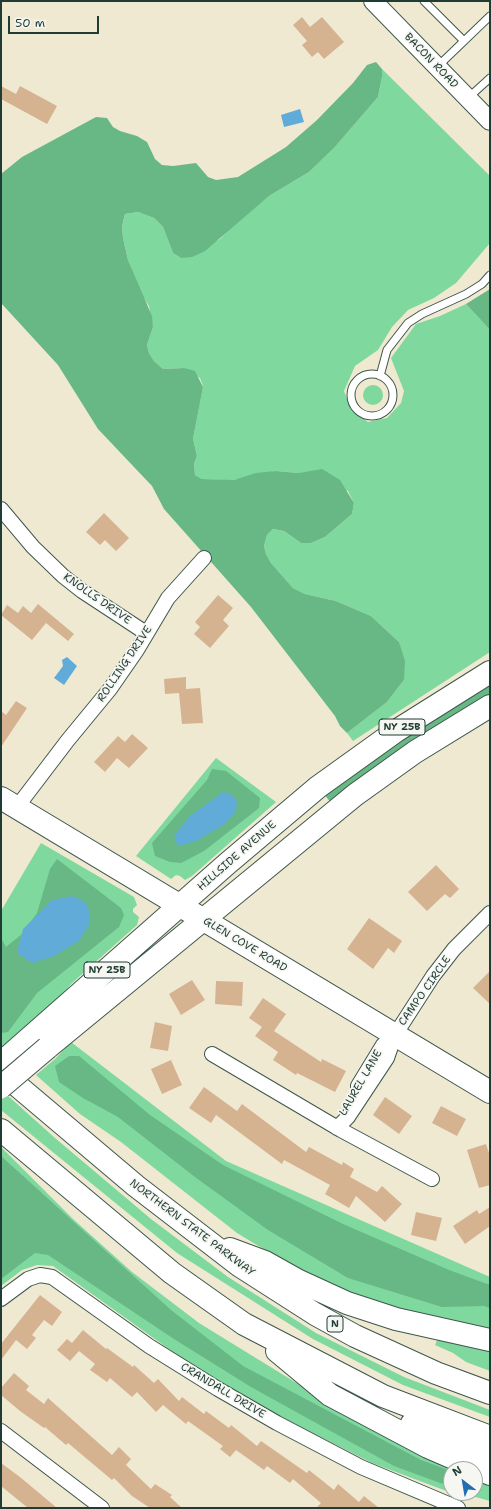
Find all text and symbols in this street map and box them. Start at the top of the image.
scale bar [10,8,101,34]
text: 50 m [15,15,45,31]
street label: BACON ROAD [401,31,461,91]
street label: KNOLLS DRIVE [60,571,134,627]
street label: ROLLING DRIVE [95,624,155,704]
road number: NY 25B [379,719,425,735]
street label: HILLSIDE AVENUE [195,818,279,894]
street label: GLEN COVE ROAD [201,915,289,975]
street label: CAMPO CIRCLE [396,953,454,1029]
road number: NY 25B [84,962,130,978]
street label: LAUREL LANE [337,1048,385,1118]
street label: NORTHERN STATE PARKWAY [127,1177,257,1279]
road number: N [327,1316,343,1332]
street label: CRANDALL DRIVE [178,1360,268,1422]
north arrow [443,1461,483,1501]
text: N [449,1462,465,1480]

